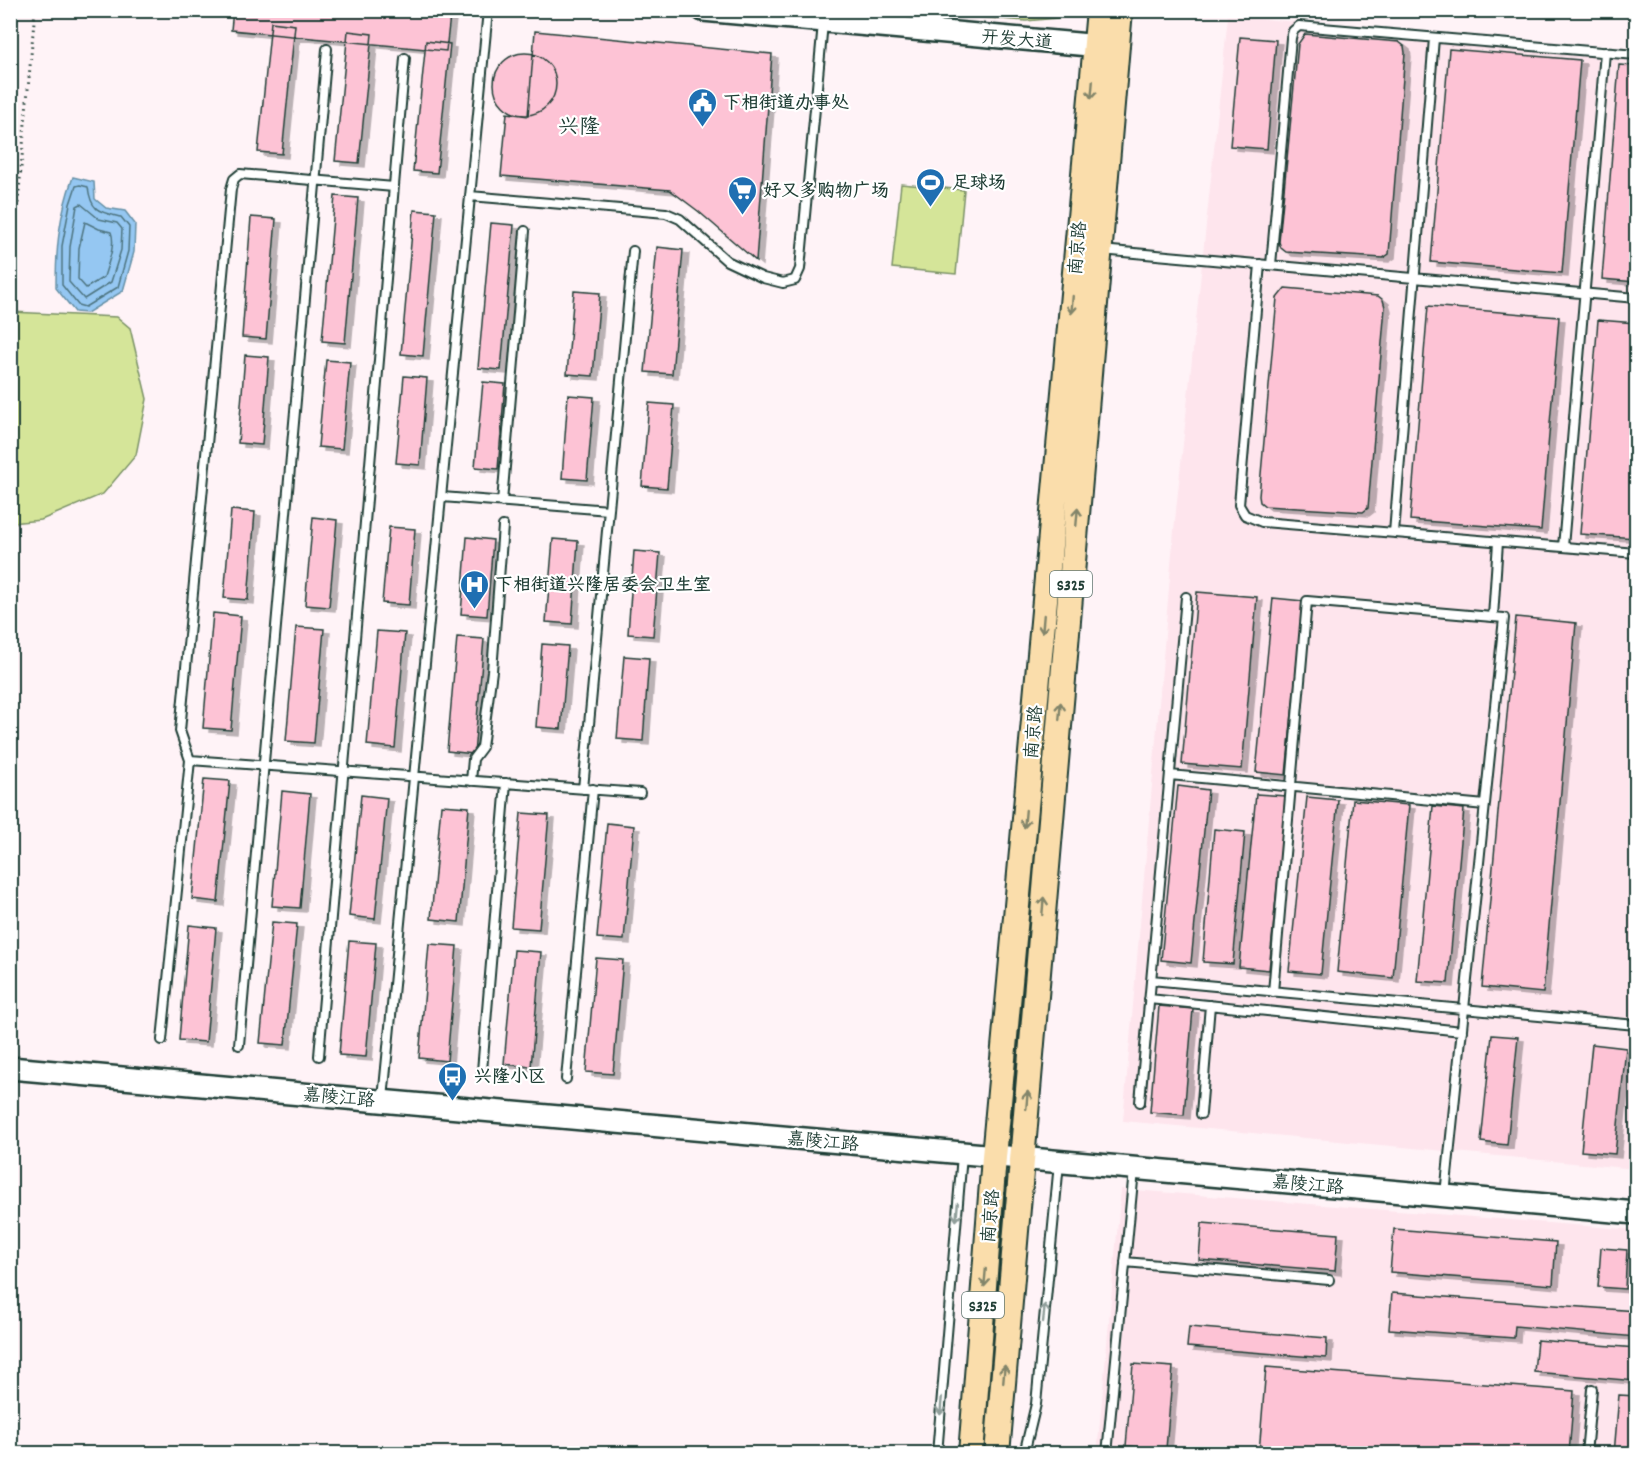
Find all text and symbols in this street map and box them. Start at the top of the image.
street label: 开发大道 [980,26,1054,57]
one-way arrow [1086,79,1097,99]
public building icon: 下相街道办事处 [686,86,718,128]
place label: 下相街道办事处 [723,92,849,117]
district label: 兴隆 [558,114,600,144]
sports icon: 足球场 [915,166,947,208]
place label: 足球场 [952,172,1006,197]
supermarket icon: 好又多购物广场 [726,174,758,216]
place label: 好又多购物广场 [763,180,889,205]
street label: 南京路 [1065,220,1094,276]
one-way arrow [1066,294,1077,314]
one-way arrow [1072,508,1083,528]
hospital icon: 下相街道兴隆居委会卫生室 [458,568,490,610]
road number: S325 [1050,571,1092,597]
place label: 下相街道兴隆居委会卫生室 [495,574,711,599]
one-way arrow [1037,614,1048,634]
one-way arrow [1055,702,1066,722]
street label: 南京路 [1021,704,1050,760]
one-way arrow [1019,808,1030,828]
one-way arrow [1038,896,1049,916]
bus stop icon: 兴隆小区 [437,1060,469,1102]
place label: 兴隆小区 [474,1066,546,1091]
street label: 嘉陵江路 [302,1084,376,1115]
one-way arrow [1022,1091,1033,1110]
street label: 嘉陵江路 [786,1128,860,1159]
street label: 嘉陵江路 [1271,1171,1345,1202]
street label: 南京路 [978,1188,1007,1244]
one-way arrow [951,1201,962,1221]
one-way arrow [979,1267,990,1287]
road number: S325 [962,1292,1004,1318]
one-way arrow [1039,1303,1050,1323]
one-way arrow [999,1365,1010,1385]
one-way arrow [935,1396,946,1416]

